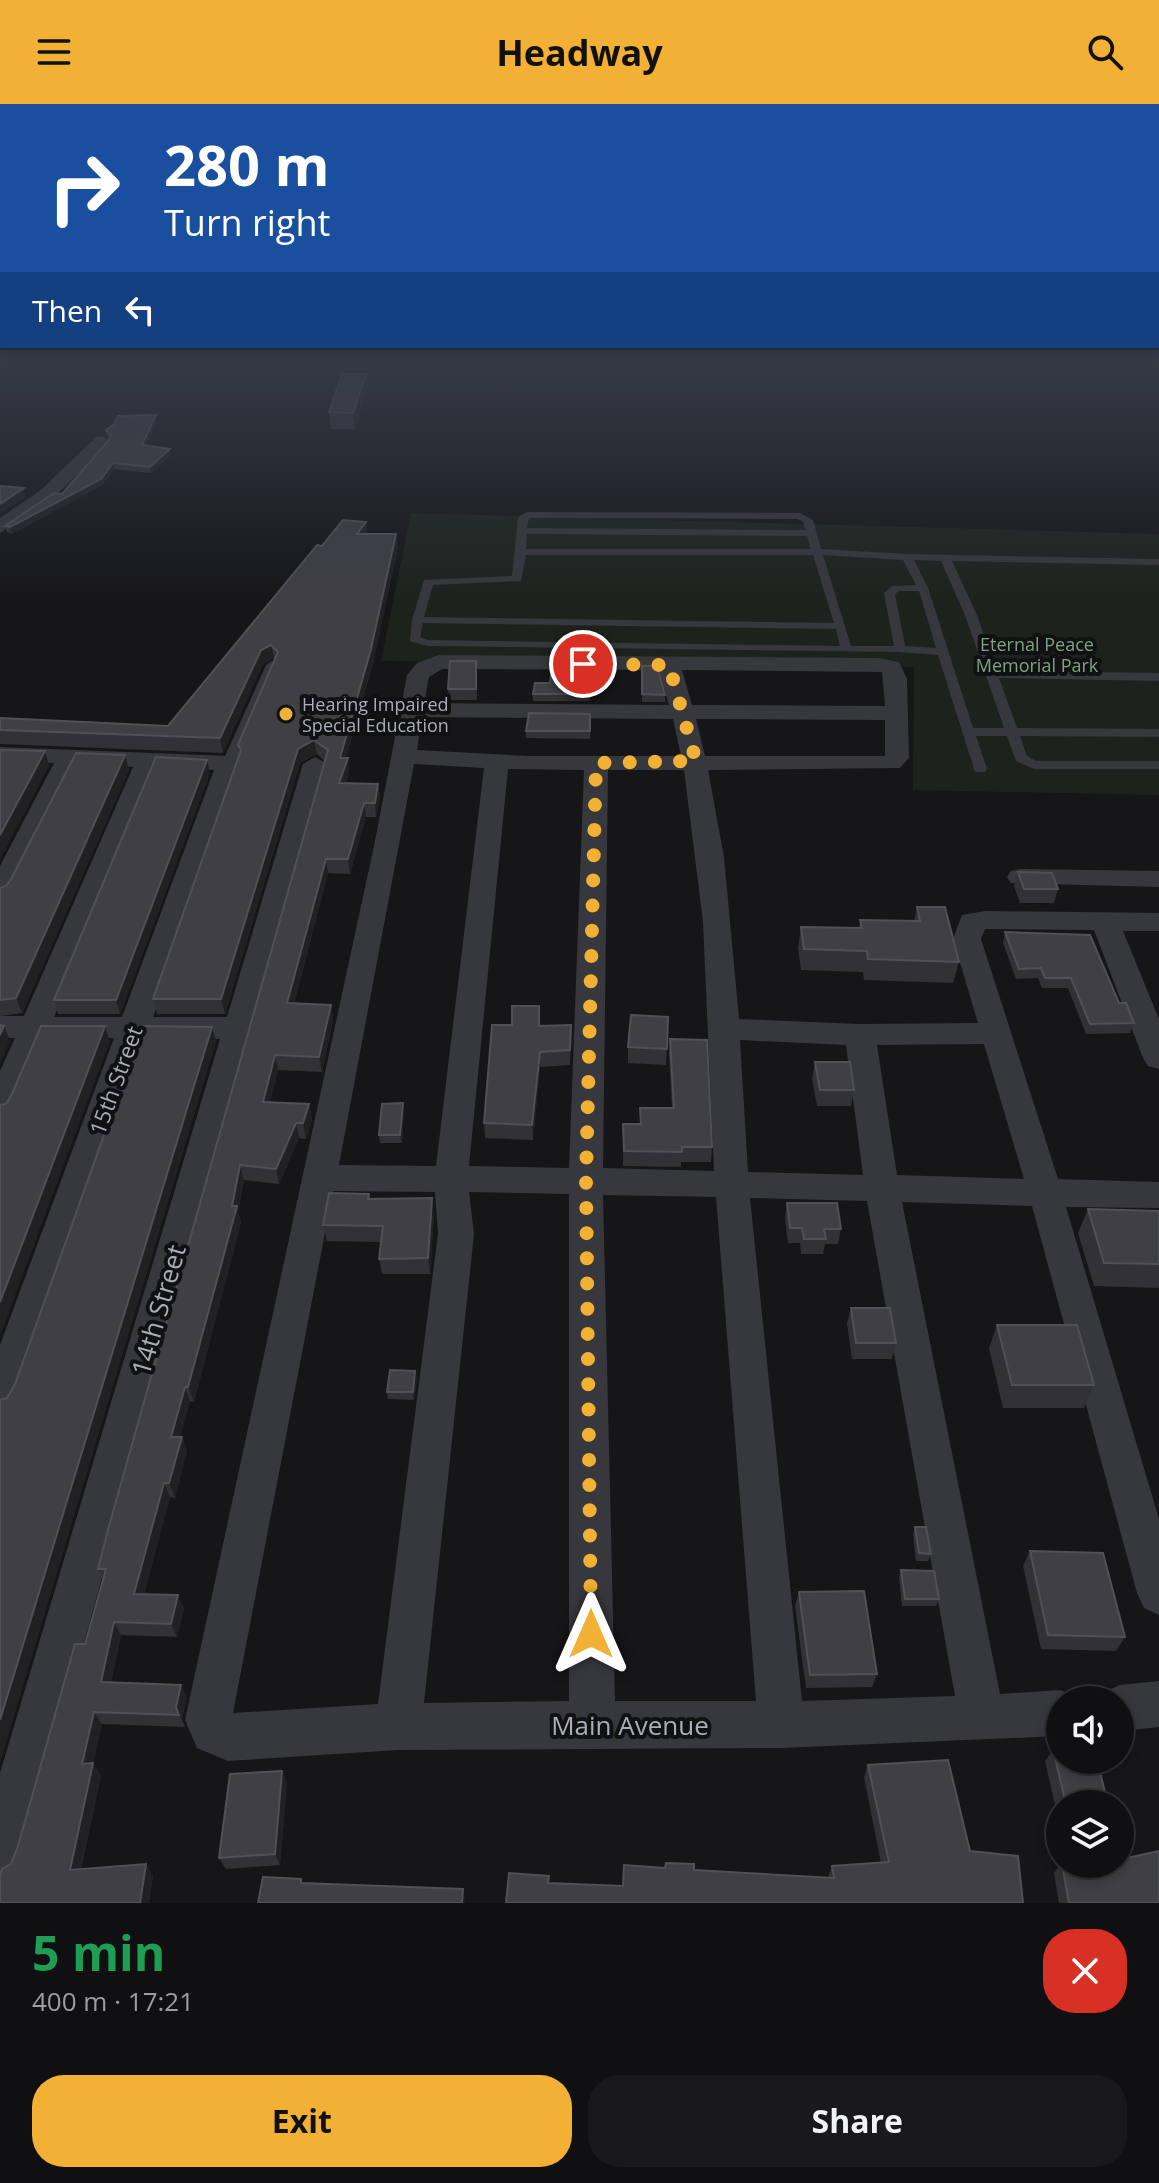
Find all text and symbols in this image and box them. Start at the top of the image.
text: Headway [496,28,663,77]
icon: menu [32,30,76,74]
icon: search [1083,30,1127,74]
text: 280 m [164,126,330,202]
icon: right [32,136,136,240]
text: Turn right [164,198,330,247]
icon: left [118,288,162,332]
text: Then [32,290,102,331]
pin [549,630,617,698]
park label: Eternal Peace Memorial Park [976,632,1099,677]
icon: arrive [561,642,605,686]
place label: Hearing Impaired Special Education [302,692,449,737]
marker: Hearing Impaired Special Education [277,705,295,723]
street label: 15th Street [81,1021,149,1139]
street label: 14th Street [122,1240,194,1380]
position arrow [549,1592,633,1676]
map controls [1046,1686,1134,1878]
button: sound [1046,1686,1134,1774]
street label: Main Avenue [551,1707,709,1743]
button: layers [1046,1790,1134,1878]
text: 5 min [32,1920,165,1985]
button: close [1043,1929,1127,2013]
text: 400 m · 17:21 [32,1983,194,2019]
button: Exit [32,2075,572,2167]
button: Share [588,2075,1127,2167]

